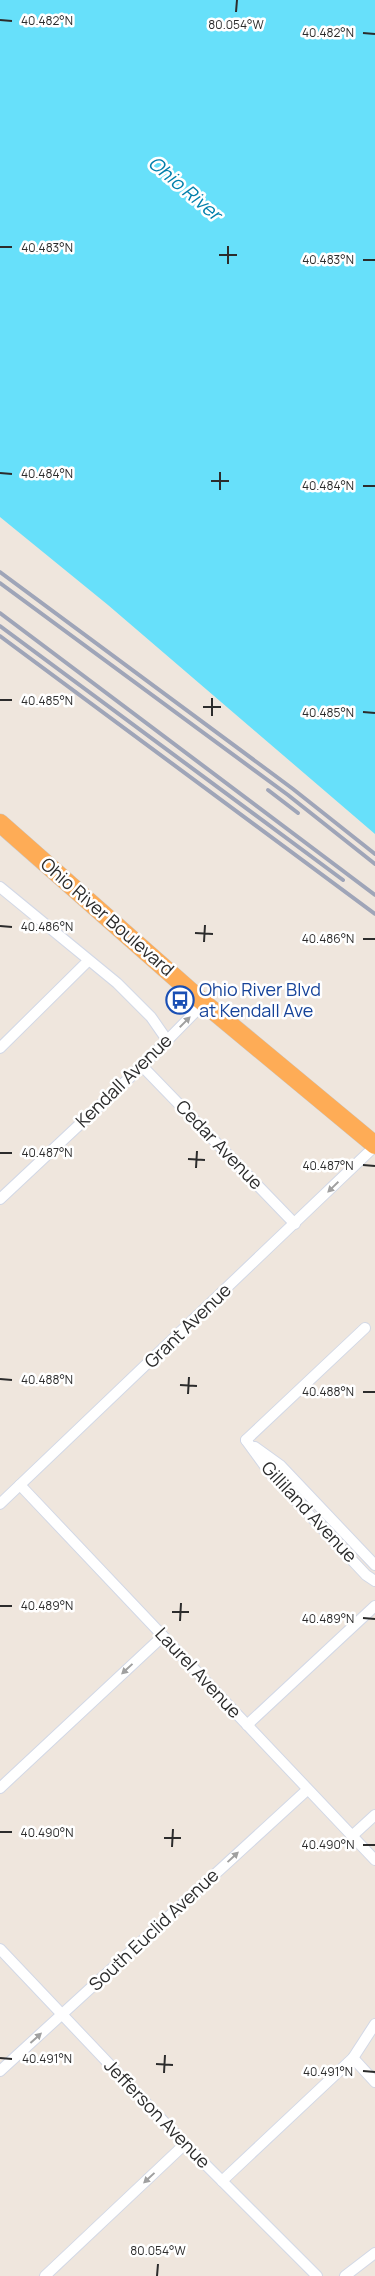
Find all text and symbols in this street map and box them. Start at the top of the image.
text: 40.482°N [21,12,73,29]
text: 80.054°W [208,16,264,33]
text: 40.482°N [302,24,354,41]
water label: Ohio River [143,150,229,228]
text: 40.483°N [21,239,73,256]
text: 40.483°N [302,251,354,268]
text: 40.484°N [21,465,73,482]
text: 40.484°N [302,477,354,494]
text: 40.485°N [21,692,73,709]
text: 40.485°N [302,704,354,721]
street label: Ohio River Boulevard [36,852,179,981]
text: 40.486°N [21,918,73,935]
text: 40.486°N [302,930,354,947]
place label: Ohio River Blvd at Kendall Ave [199,977,321,1022]
bus stop icon: Ohio River Blvd at Kendall Ave [165,985,195,1015]
one-way arrow [179,1016,191,1028]
street label: Kendall Avenue [70,1028,177,1132]
street label: Cedar Avenue [171,1094,269,1194]
text: 40.487°N [21,1144,73,1161]
text: 40.487°N [302,1157,354,1174]
one-way arrow [328,1180,340,1192]
street label: Grant Avenue [139,1278,236,1373]
text: 40.488°N [21,1371,73,1388]
text: 40.488°N [302,1383,354,1400]
street label: Gilliland Avenue [257,1456,363,1567]
text: 40.489°N [21,1597,73,1614]
text: 40.489°N [302,1610,354,1627]
street label: Laurel Avenue [150,1622,247,1723]
one-way arrow [122,1663,134,1675]
text: 40.490°N [21,1824,73,1841]
text: 40.490°N [302,1836,354,1853]
one-way arrow [227,1852,240,1863]
street label: South Euclid Avenue [83,1863,223,1996]
one-way arrow [30,2032,42,2044]
text: 40.491°N [22,2050,72,2067]
street label: Jefferson Avenue [99,2054,216,2173]
text: 40.491°N [303,2063,353,2080]
one-way arrow [143,2172,155,2184]
text: 80.054°W [130,2242,186,2259]

